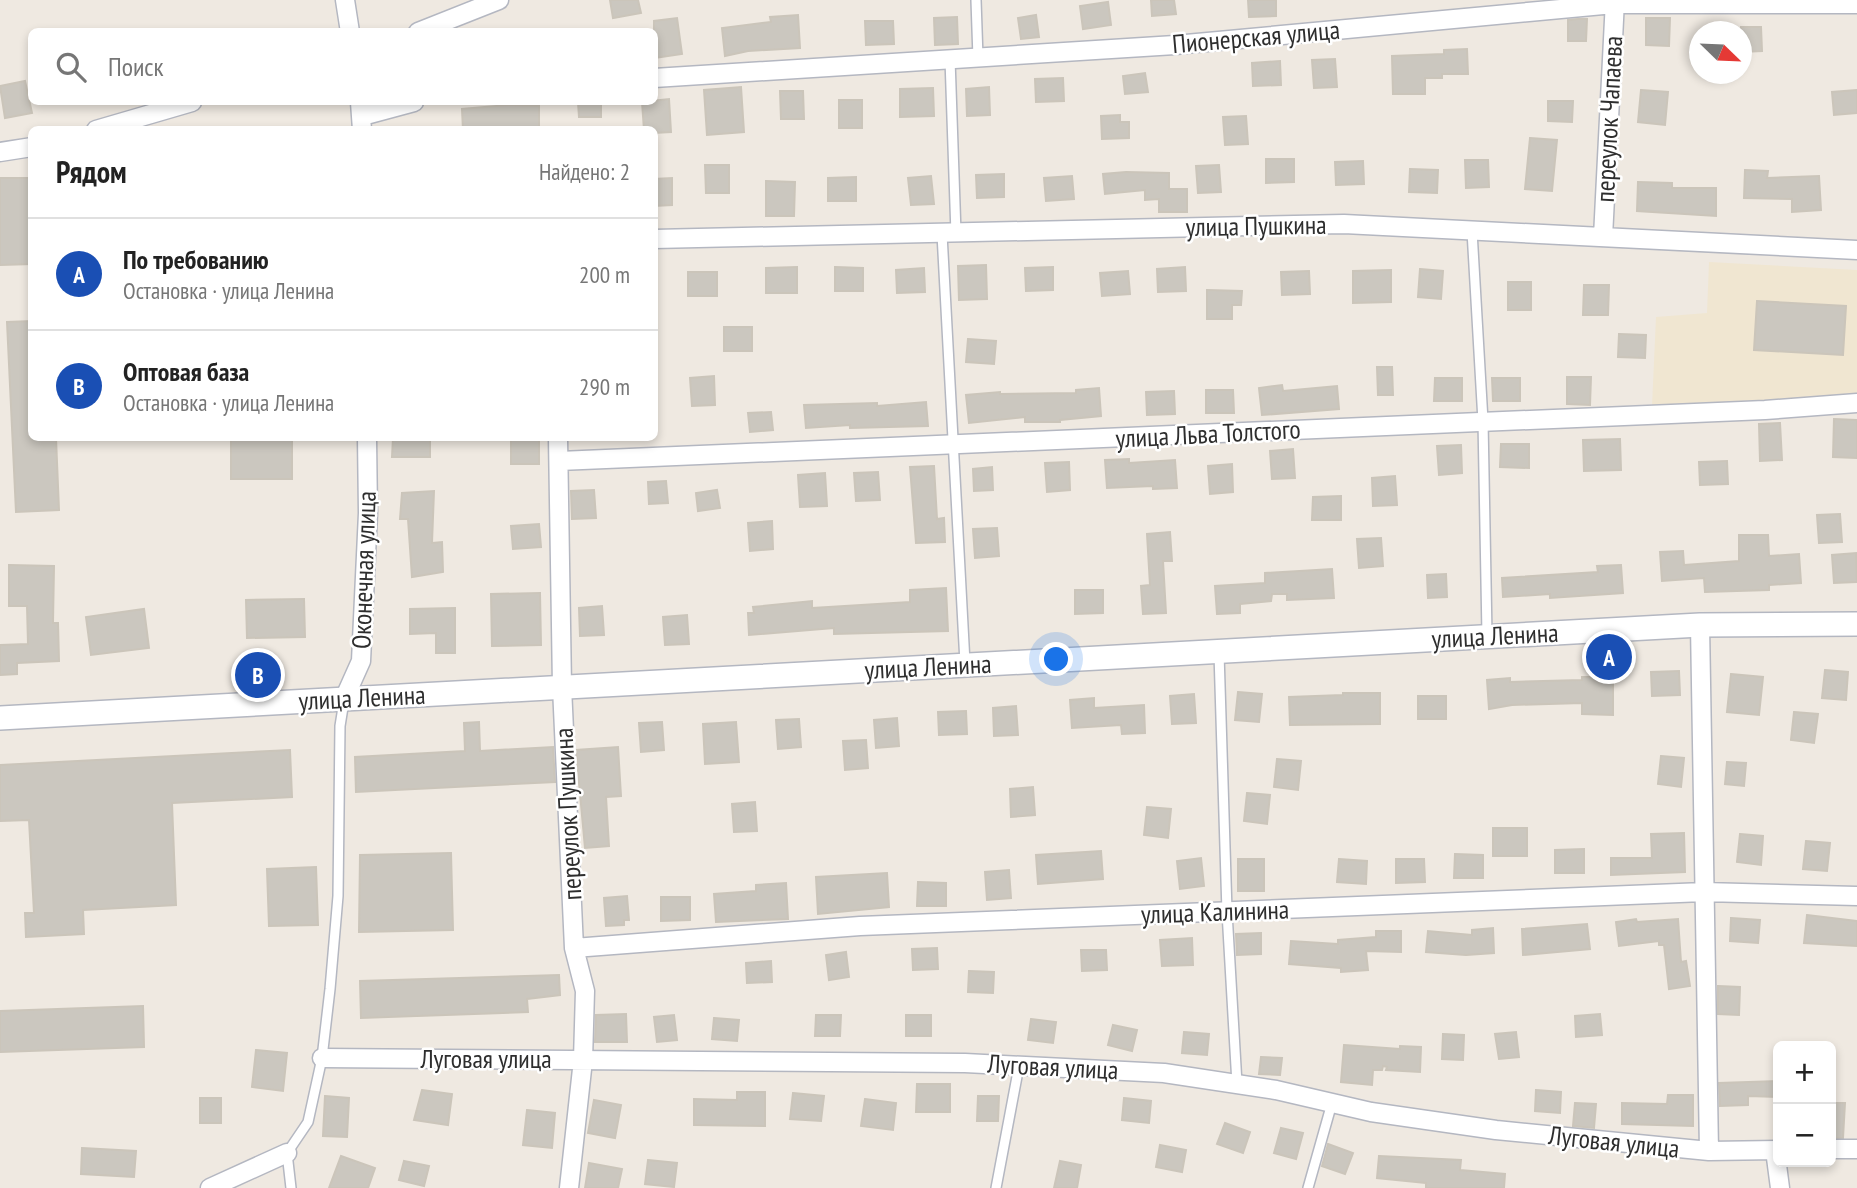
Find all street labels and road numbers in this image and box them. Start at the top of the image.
street label: Пионерская улица [1171,13,1341,60]
street label: переулок Чапаева [1588,35,1629,203]
street label: улица Пушкина [1185,208,1327,243]
street label: улица Льва Толстого [1115,412,1301,455]
street label: Оконечная улица [344,490,383,650]
street label: улица Ленина [1431,616,1559,655]
street label: улица Ленина [864,647,992,686]
street label: улица Ленина [298,678,426,717]
street label: переулок Пушкина [547,727,588,901]
street label: улица Калинина [1140,892,1290,931]
street label: Луговая улица [419,1042,552,1075]
street label: Луговая улица [986,1047,1119,1086]
street label: Луговая улица [1546,1118,1681,1165]

